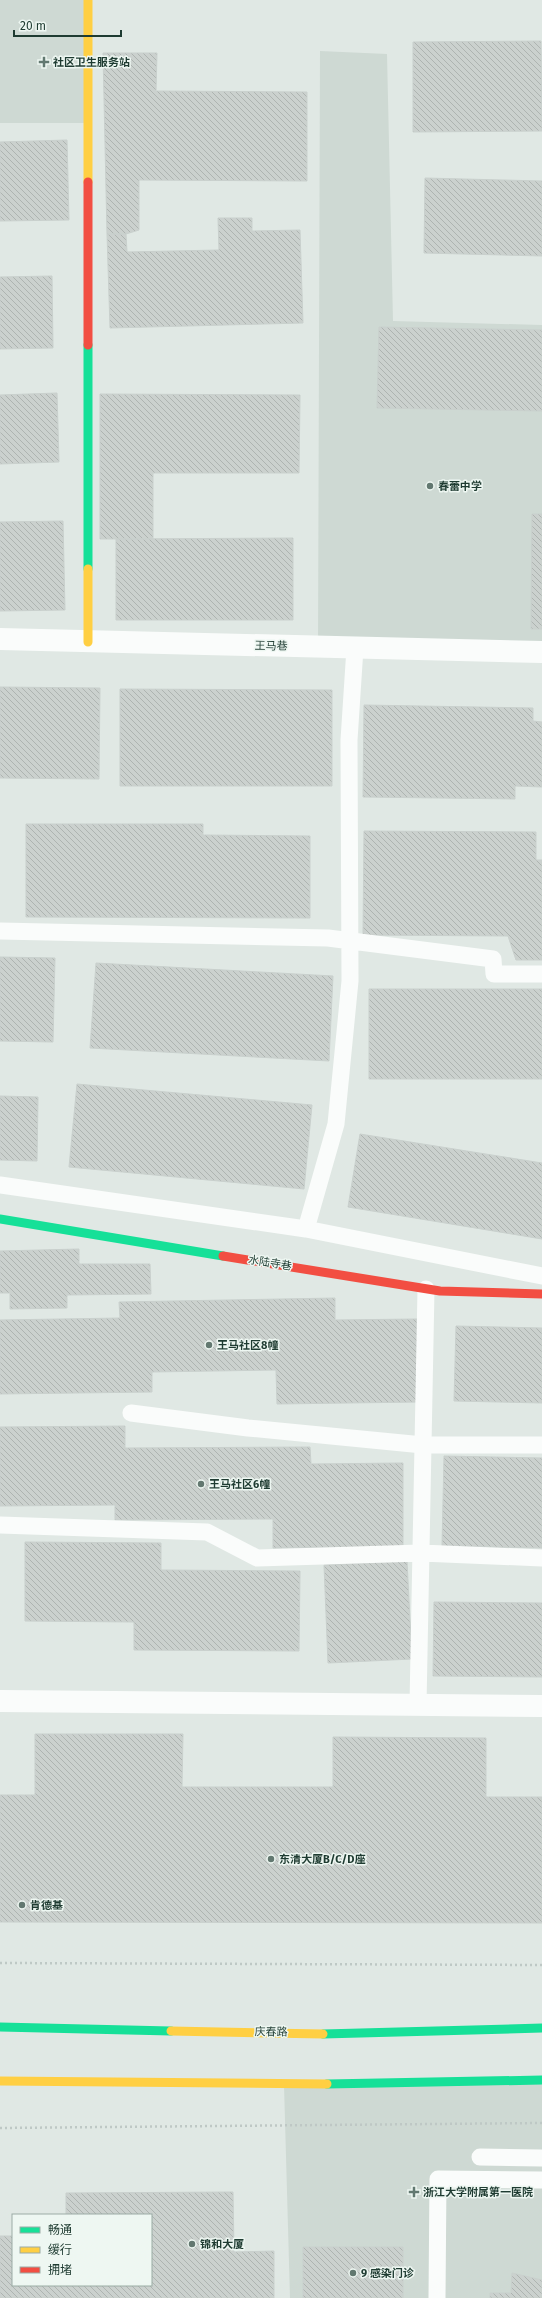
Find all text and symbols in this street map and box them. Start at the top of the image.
scale bar [14,12,121,38]
text: 20 m [20,19,46,33]
marker: 社区卫生服务站 [38,56,50,68]
place label: 社区卫生服务站 [53,56,130,69]
place label: 春蕾中学 [438,480,482,493]
marker: 春蕾中学 [425,481,435,491]
street label: 王马巷 [254,639,288,653]
street label: 水陆寺巷 [247,1253,293,1273]
place label: 王马社区8幢 [217,1339,278,1352]
marker: 王马社区8幢 [204,1340,214,1350]
place label: 王马社区6幢 [209,1478,270,1491]
marker: 王马社区6幢 [196,1479,206,1489]
place label: 东清大厦B/C/D座 [279,1853,366,1866]
marker: 东清大厦B/C/D座 [266,1854,276,1864]
place label: 肯德基 [30,1899,63,1912]
marker: 肯德基 [17,1900,27,1910]
street label: 庆春路 [254,2025,288,2039]
marker: 浙江大学附属第一医院 [408,2186,420,2198]
place label: 浙江大学附属第一医院 [423,2186,533,2199]
legend [12,2214,152,2286]
text: 畅通 [48,2223,72,2237]
place label: 锦和大厦 [200,2238,244,2251]
marker: 锦和大厦 [187,2239,197,2249]
text: 缓行 [48,2243,72,2257]
text: 拥堵 [48,2263,72,2277]
place label: 9 感染门诊 [361,2267,415,2280]
marker: 9 感染门诊 [348,2268,358,2278]

